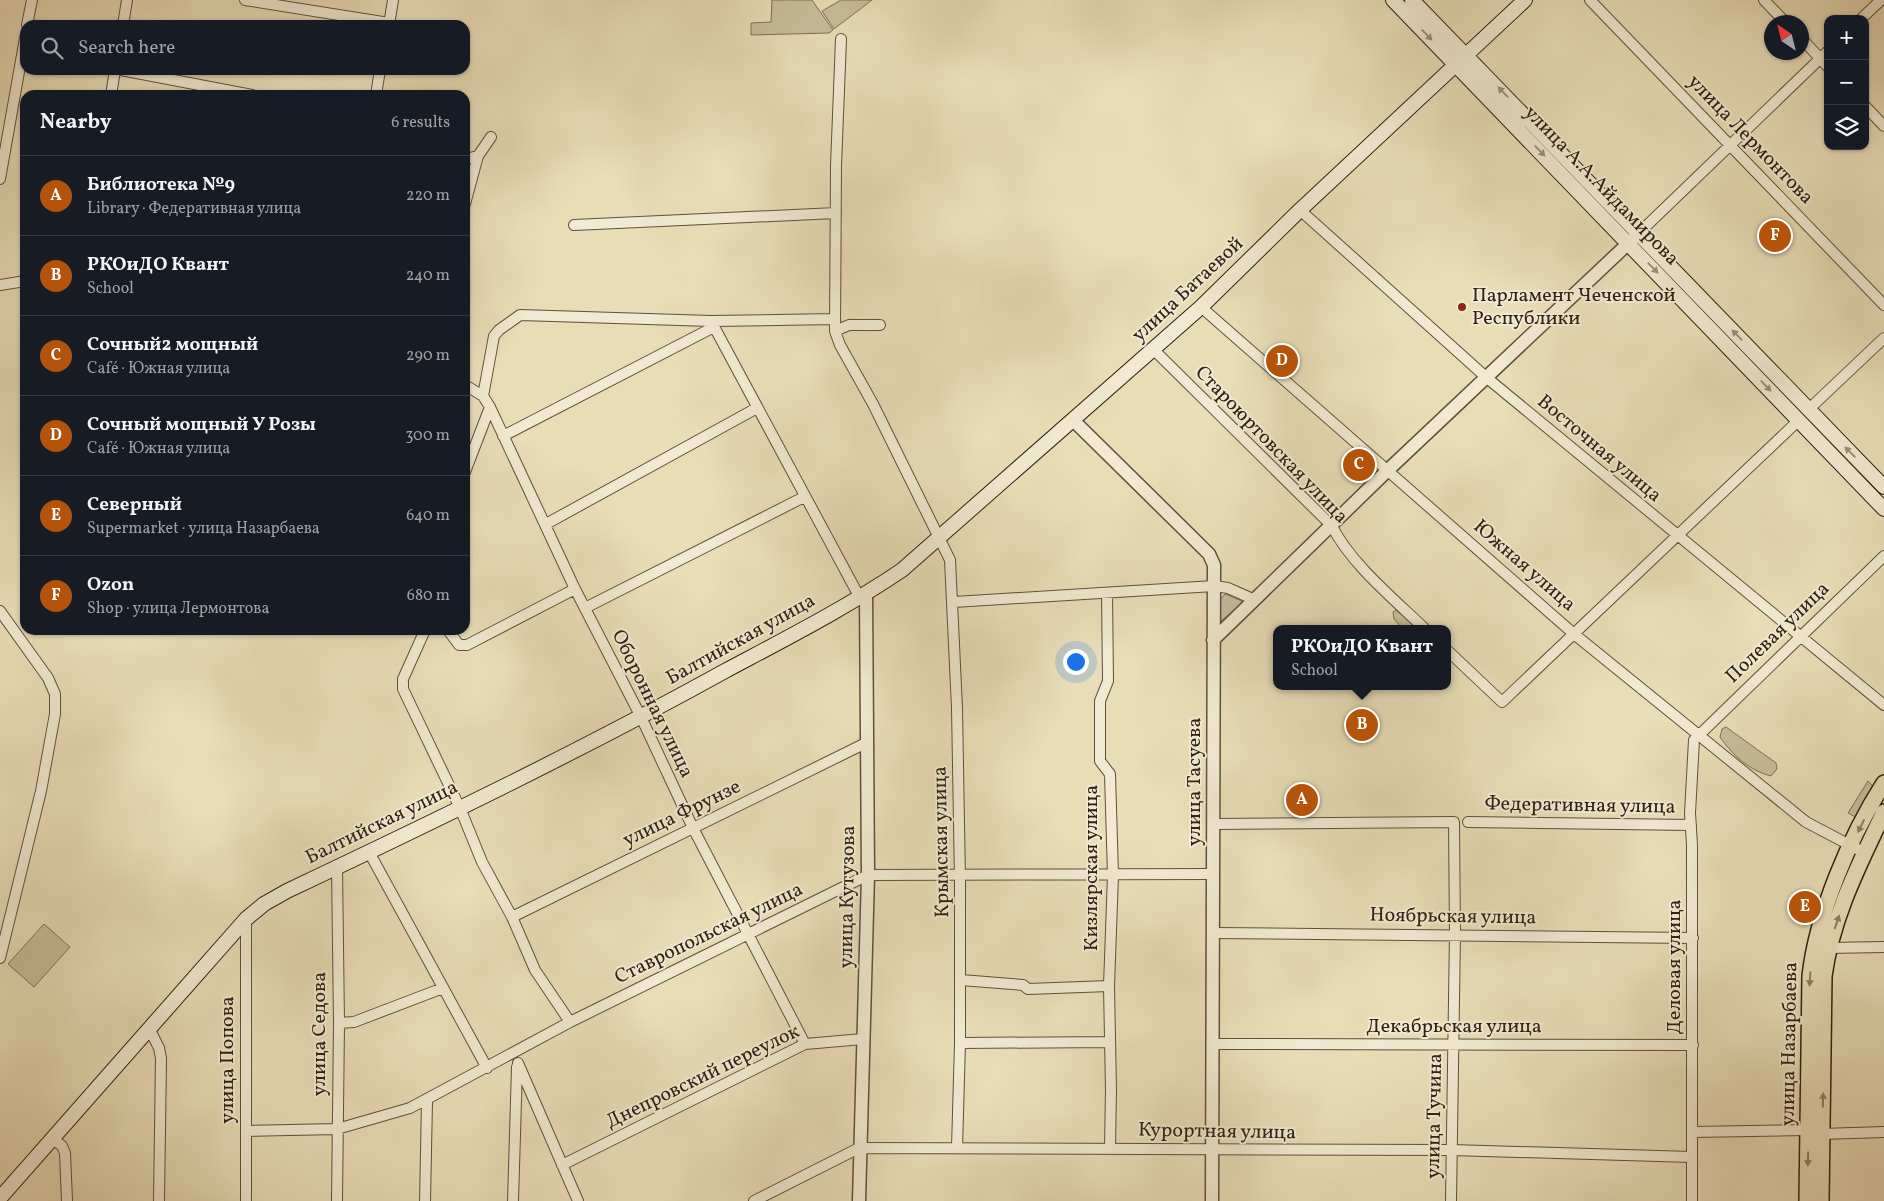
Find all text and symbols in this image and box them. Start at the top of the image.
north arrow [1764,15,1809,60]
map controls [1824,15,1869,150]
button: + [1824,15,1869,60]
search box [20,20,470,75]
one-way arrow [1421,29,1433,41]
icon: search [38,34,66,62]
text: Search here [78,35,175,61]
button: − [1824,60,1869,105]
street label: улица Лермонтова [1681,69,1819,211]
one-way arrow [1497,86,1509,98]
street label: улица А.А.Айдамирова [1517,100,1685,272]
button: layers [1824,105,1869,150]
text: Nearby [40,108,111,137]
text: 6 results [391,112,450,134]
one-way arrow [1534,145,1546,157]
text: Библиотека №9 [87,172,235,198]
text: A [50,185,62,207]
text: 220 m [406,185,450,207]
text: Library · Федеративная улица [87,198,301,220]
pin: F [1759,217,1791,255]
street label: улица Батаевой [1126,231,1250,349]
text: РКОиДО Квант [87,252,229,278]
one-way arrow [1647,262,1659,274]
text: B [51,265,61,287]
text: 240 m [406,265,450,287]
text: School [87,278,134,300]
place label: Парламент Чеченской Республики [1472,282,1676,333]
marker: Парламент Чеченской Республики [1456,301,1468,313]
one-way arrow [1731,329,1743,341]
text: Сочный2 мощный [87,332,258,358]
pin: D [1266,342,1298,380]
text: C [51,345,61,367]
text: 290 m [406,345,450,367]
text: Café · Южная улица [87,358,230,380]
street label: Староюртовская улица [1188,360,1354,530]
one-way arrow [1759,379,1771,391]
street label: Восточная улица [1531,388,1667,510]
text: Сочный мощный У Розы [87,412,316,438]
text: D [50,425,62,447]
text: 300 m [405,425,450,447]
text: Café · Южная улица [87,438,230,460]
pin: C [1343,446,1375,484]
one-way arrow [1844,446,1856,458]
text: Северный [87,492,182,518]
text: E [51,505,61,527]
text: 640 m [406,505,450,527]
street label: Южная улица [1467,514,1581,619]
text: Supermarket · улица Назарбаева [87,518,320,540]
text: Ozon [87,572,134,598]
street label: Полевая улица [1720,576,1836,690]
text: F [51,585,61,607]
text: 680 m [407,585,450,607]
street label: Балтийская улица [661,587,821,693]
text: Shop · улица Лермонтова [87,598,269,620]
street label: Оборонная улица [604,625,700,783]
popup [1273,625,1451,690]
text: РКОиДО Квант [1291,634,1433,660]
your location [1063,649,1089,675]
text: School [1291,660,1338,682]
pin: B [1346,706,1378,744]
street label: улица Тасуева [1181,718,1209,846]
street label: Крымская улица [927,766,957,918]
street label: улица Фрунзе [618,773,746,855]
street label: Балтийская улица [301,774,463,872]
pin: A [1286,781,1318,819]
street label: Кизлярская улица [1078,785,1106,951]
street label: Федеративная улица [1484,790,1676,822]
one-way arrow [1857,819,1865,834]
street label: улица Кутузова [833,825,863,969]
street label: Ставропольская улица [610,876,808,992]
pin: E [1789,888,1821,926]
street label: Деловая улица [1661,899,1689,1035]
street label: Ноябрьская улица [1369,902,1537,932]
one-way arrow [1833,914,1841,929]
street label: улица Назарбаева [1775,962,1805,1126]
street label: улица Седова [306,972,334,1096]
one-way arrow [1806,972,1814,988]
street label: улица Попова [214,996,242,1124]
street label: Декабрьская улица [1366,1013,1542,1041]
street label: Днепровский переулок [601,1018,805,1136]
street label: улица Тучина [1420,1053,1450,1179]
one-way arrow [1819,1092,1827,1108]
street label: Курортная улица [1138,1117,1296,1147]
one-way arrow [1804,1152,1812,1168]

